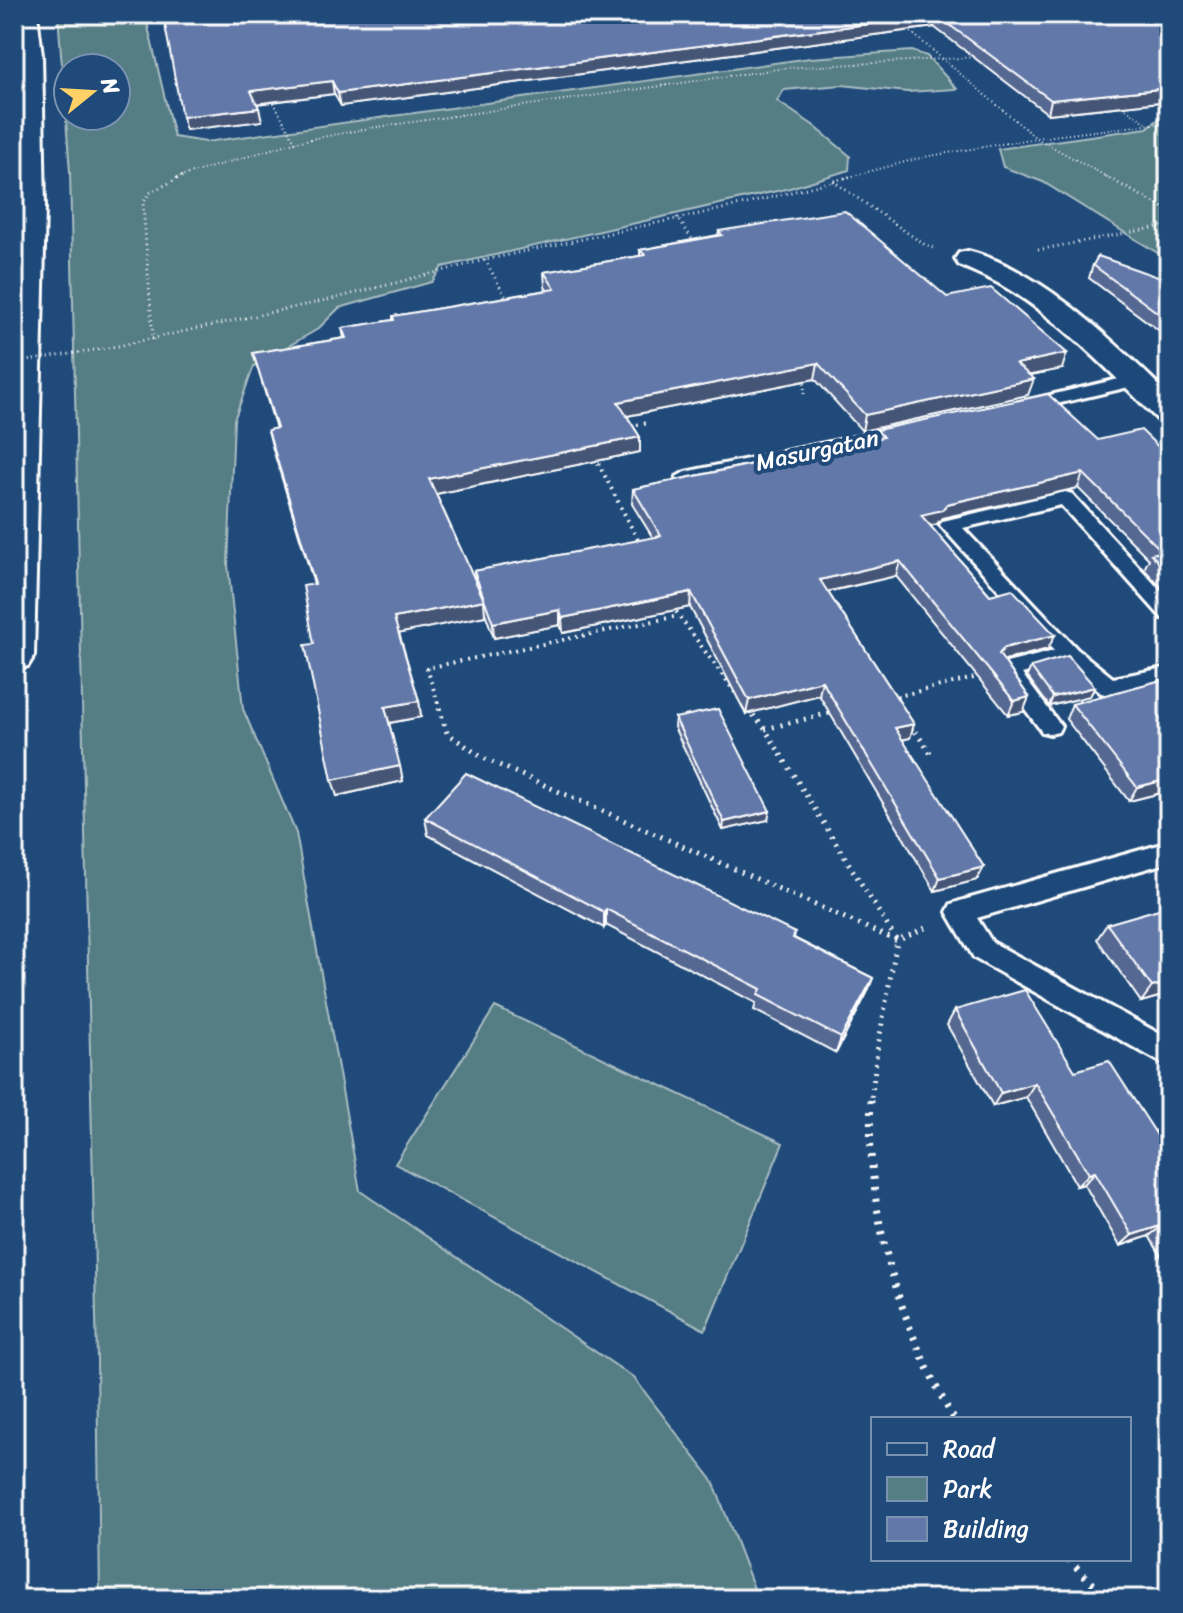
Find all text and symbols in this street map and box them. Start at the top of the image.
north arrow [52,52,132,132]
text: N [89,72,132,100]
street label: Masurgatan [751,416,883,484]
legend [871,1417,1131,1561]
text: Road [943,1428,997,1470]
text: Park [943,1468,992,1510]
text: Building [943,1508,1029,1550]

